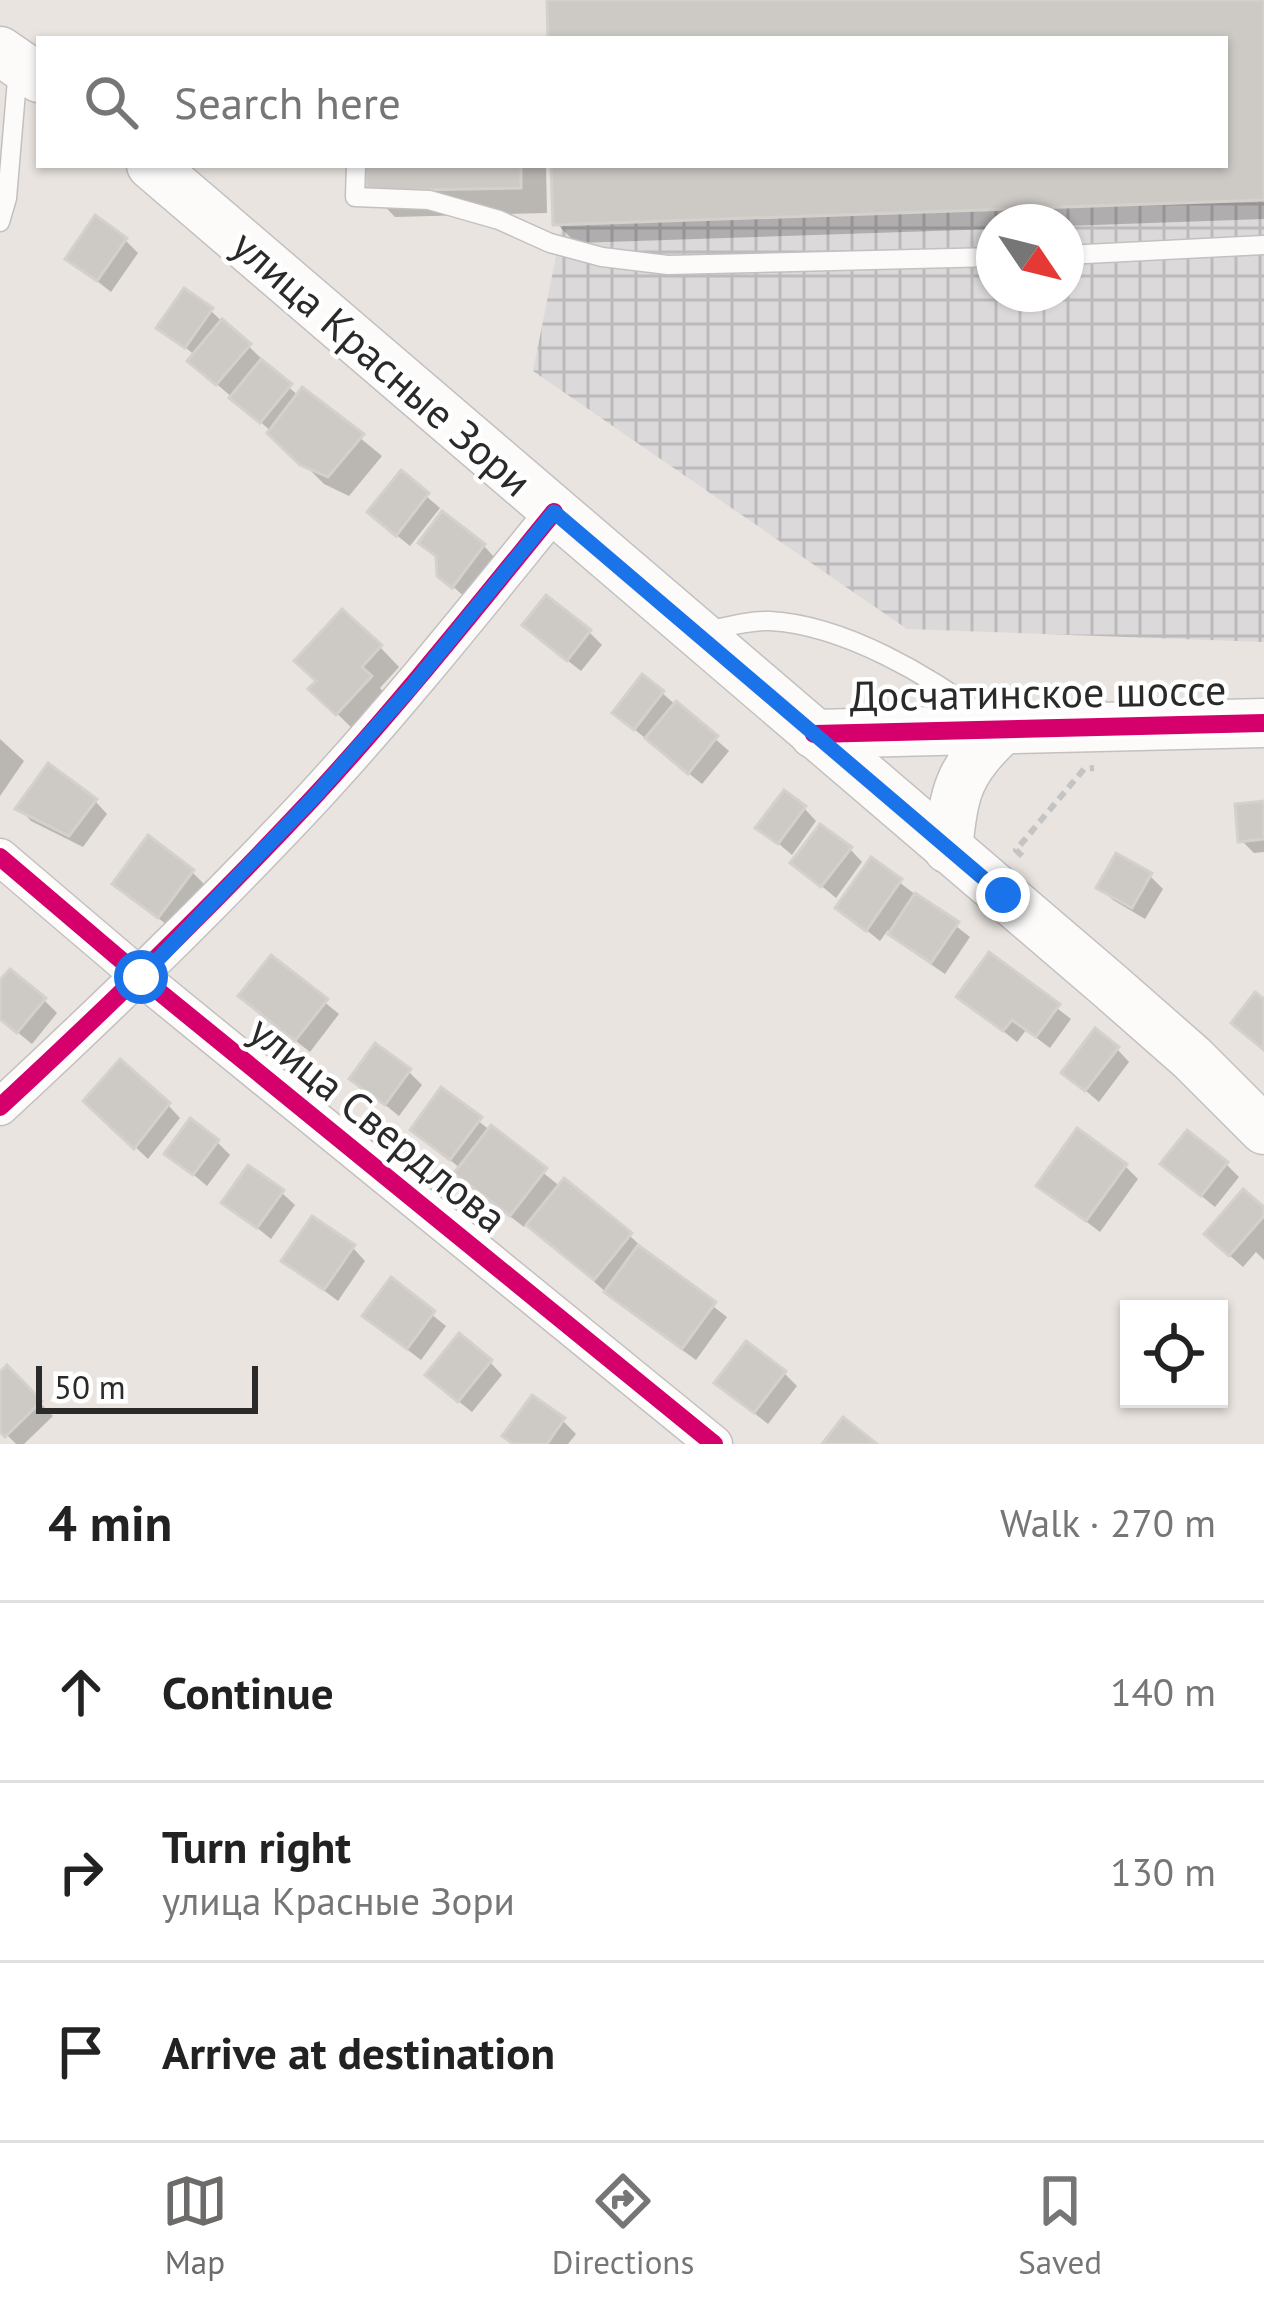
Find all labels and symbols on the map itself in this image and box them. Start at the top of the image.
north arrow [976,204,1084,312]
street label: улица Красные Зори [221,217,544,508]
street label: Досчатинское шоссе [849,662,1227,723]
route end [976,868,1030,922]
route start [114,950,168,1004]
street label: улица Свердлова [238,1003,519,1244]
scale bar [36,1360,258,1413]

